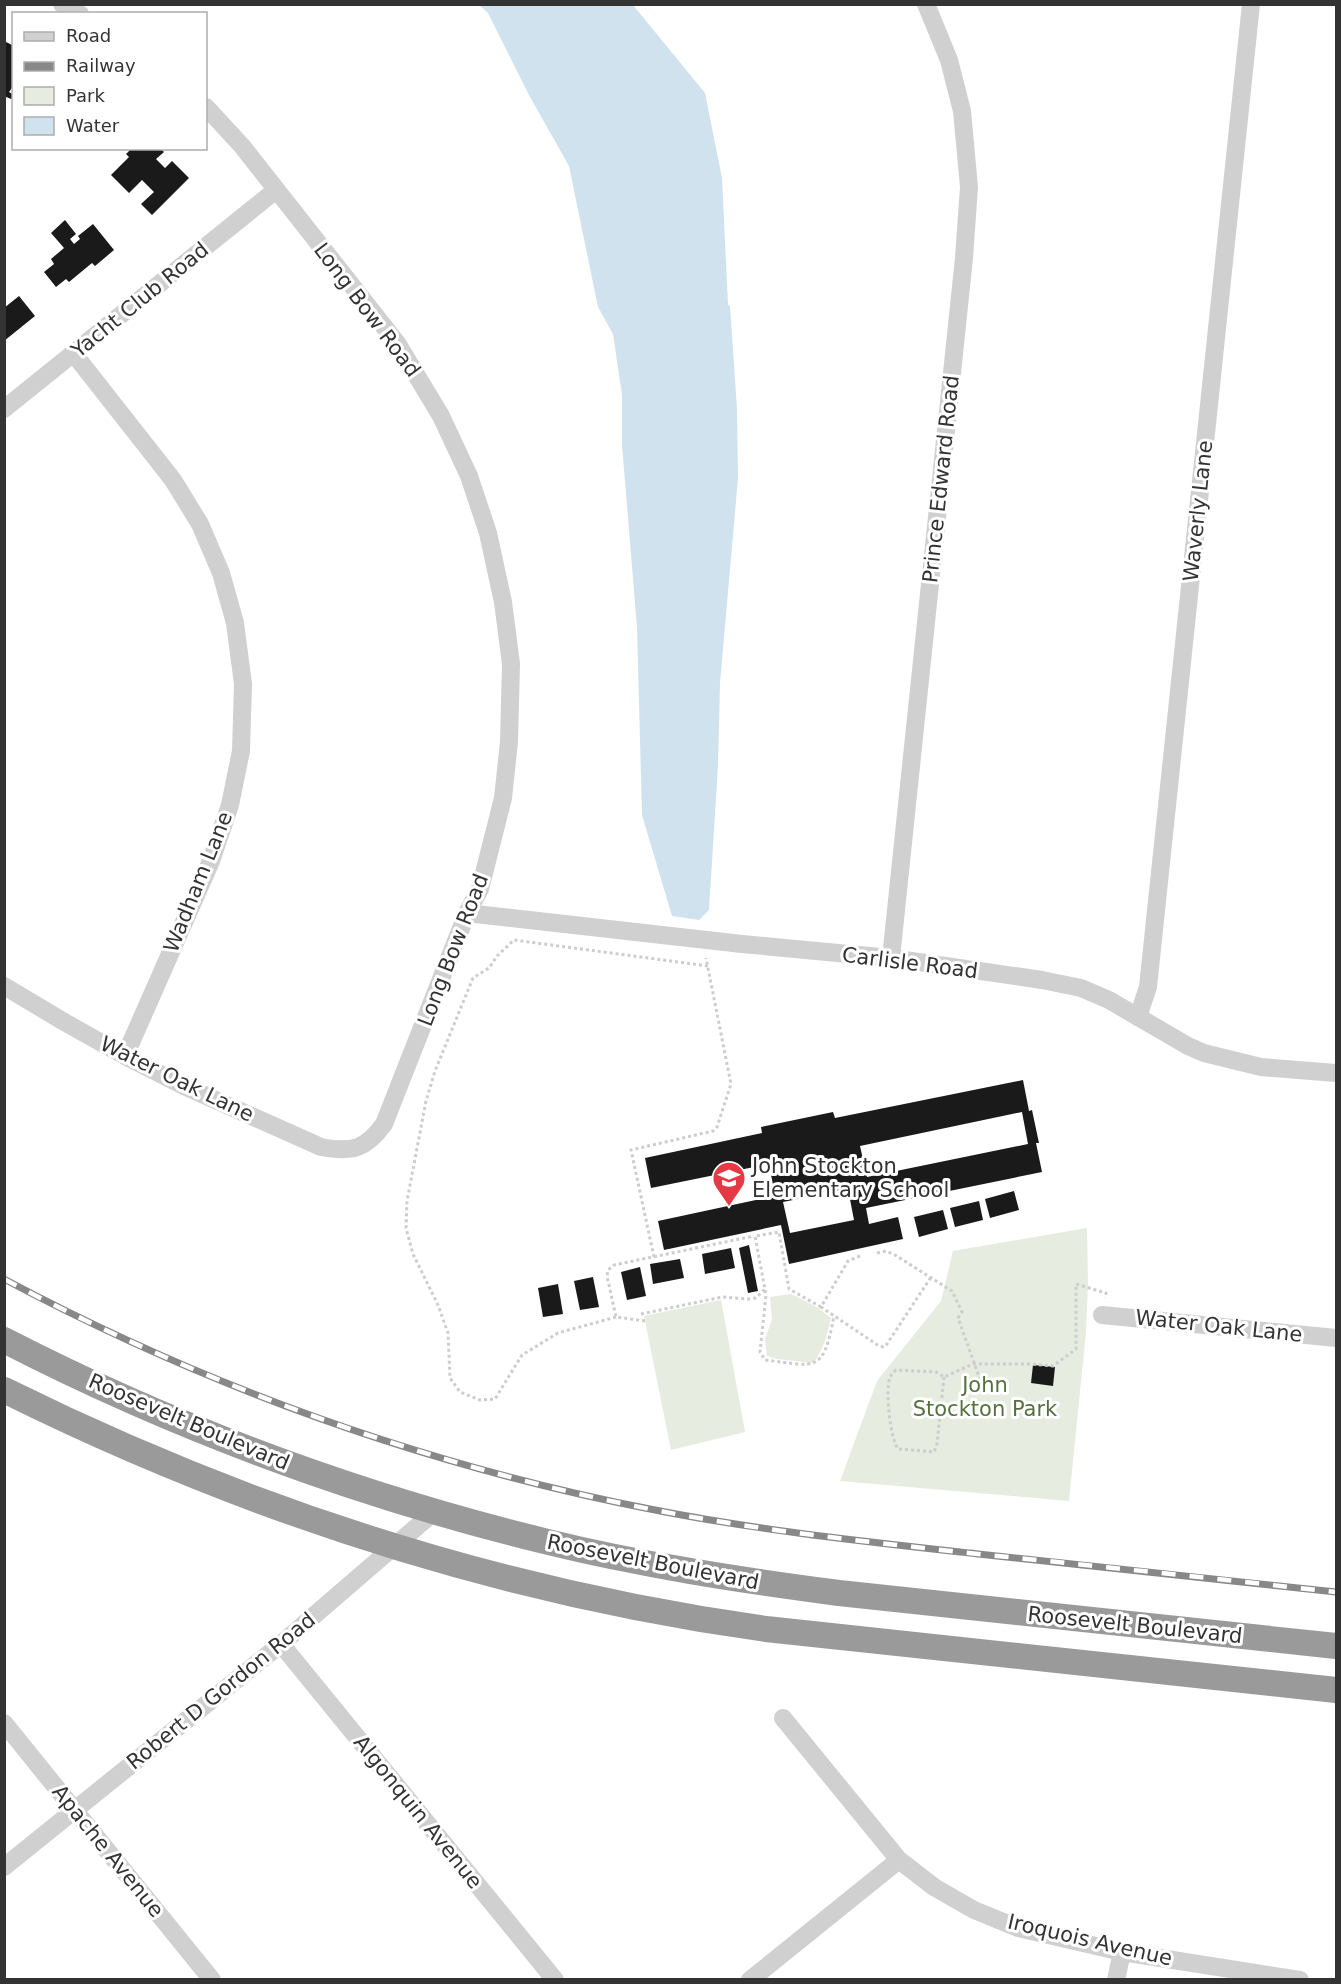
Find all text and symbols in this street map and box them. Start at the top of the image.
legend [12,12,207,150]
text: Road [66,25,111,46]
text: Railway [66,55,136,76]
text: Park [66,85,105,106]
text: Water [66,115,120,136]
street label: Yacht Club Road [66,237,213,363]
street label: Long Bow Road [309,238,425,382]
street label: Prince Edward Road [918,374,964,584]
street label: Waverly Lane [1179,439,1217,583]
street label: Wadham Lane [159,808,237,956]
street label: Long Bow Road [413,870,493,1030]
street label: Carlisle Road [841,943,979,983]
street label: Water Oak Lane [96,1031,258,1127]
place label: John Stockton Elementary School [750,1154,949,1202]
school or university icon: John Stockton Elementary School [711,1160,747,1207]
street label: Water Oak Lane [1134,1305,1304,1347]
street label: Roosevelt Boulevard [85,1369,293,1475]
park label: John Stockton Park [913,1373,1058,1421]
street label: Roosevelt Boulevard [545,1530,761,1594]
street label: Roosevelt Boulevard [1027,1602,1243,1648]
street label: Robert D Gordon Road [122,1608,320,1774]
street label: Algonquin Avenue [349,1731,487,1893]
street label: Apache Avenue [47,1780,169,1922]
street label: Iroquois Avenue [1005,1909,1175,1971]

